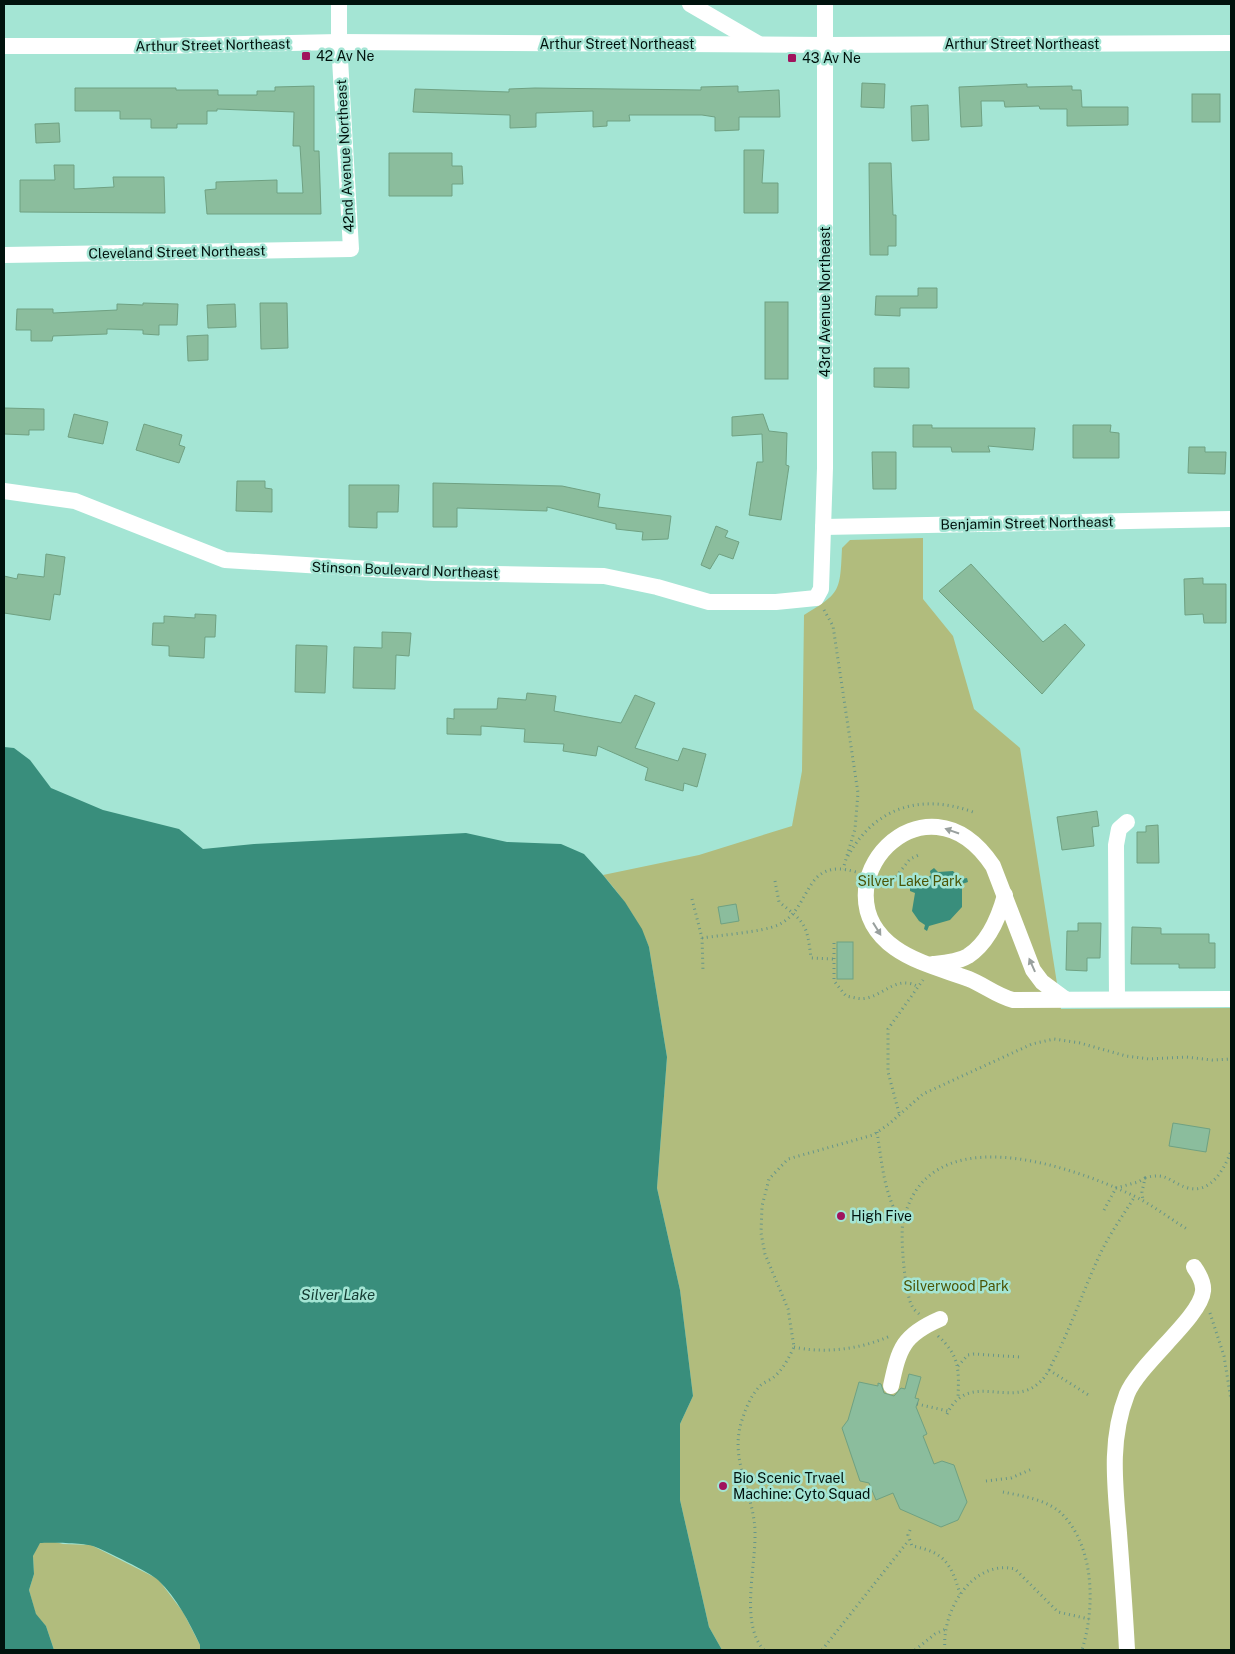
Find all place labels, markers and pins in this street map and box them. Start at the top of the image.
place label: 42 Av Ne [316,48,375,64]
marker: 42 Av Ne [300,50,312,62]
place label: 43 Av Ne [802,50,861,66]
marker: 43 Av Ne [786,52,798,64]
place label: High Five [851,1208,912,1224]
marker: High Five [835,1210,847,1222]
place label: Bio Scenic Trvael Machine: Cyto Squad [733,1470,870,1502]
marker: Bio Scenic Trvael Machine: Cyto Squad [717,1480,729,1492]

